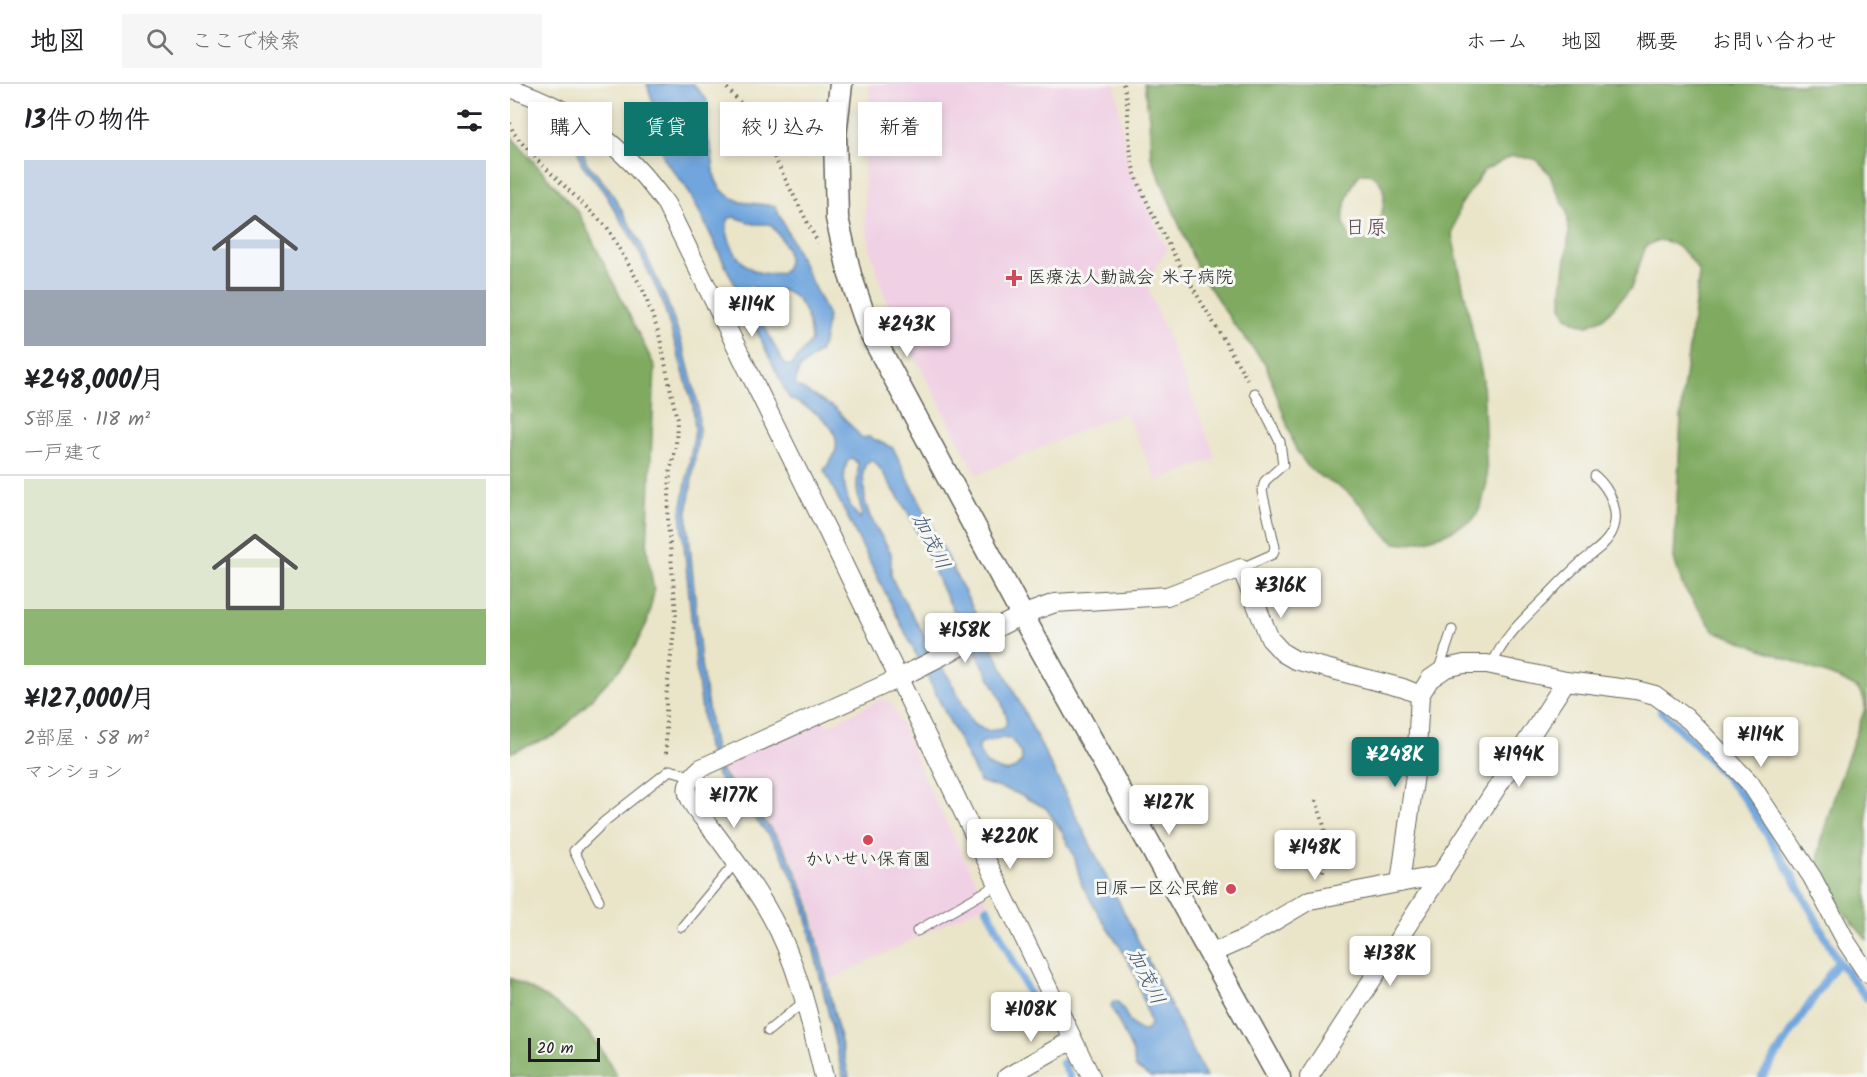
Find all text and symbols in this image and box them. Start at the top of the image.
search box [122,14,542,68]
text: 地図 [30,20,86,65]
icon: search [143,25,176,58]
text: ここで検索 [191,25,301,60]
text: ホーム [1466,26,1528,59]
text: 地図 [1561,26,1603,59]
text: 概要 [1636,26,1678,59]
text: お問い合わせ [1711,26,1837,59]
text: 13件の物件 [24,100,150,142]
chip: 購入 [528,102,612,156]
chip: 賃貸 [624,102,708,156]
chip: 絞り込み [720,102,846,156]
chip: 新着 [858,102,942,156]
icon: filters [453,104,486,137]
icon: home [201,199,309,307]
district label: 日原 [1345,212,1387,245]
place label: 医療法人勤誠会 米子病院 [1028,264,1233,293]
marker: 医療法人勤誠会 米子病院 [1005,269,1023,287]
pin: ¥114K [710,287,794,338]
text: ¥114K [728,290,776,322]
pin: ¥243K [865,307,949,358]
text: ¥243K [878,310,936,342]
text: ¥248,000/月 [24,360,165,402]
text: 5部屋 · 118 m² [24,404,150,436]
text: 一戸建て [24,438,104,470]
water label: 加茂川 [902,508,958,576]
icon: home [201,518,309,626]
pin: ¥316K [1239,568,1323,619]
text: ¥316K [1255,571,1307,603]
pin: ¥158K [923,613,1007,664]
text: ¥158K [939,616,991,648]
text: ¥127,000/月 [24,679,155,721]
pin: ¥114K [1719,717,1803,768]
text: ¥114K [1737,720,1785,752]
text: 2部屋 · 58 m² [24,723,149,755]
pin: ¥248K [1353,737,1437,788]
pin: ¥194K [1477,737,1561,788]
text: ¥248K [1366,740,1424,772]
text: ¥194K [1493,740,1545,772]
text: マンション [24,757,123,789]
pin: ¥177K [692,778,776,829]
text: ¥177K [709,781,759,813]
pin: ¥127K [1127,785,1211,836]
text: ¥127K [1143,788,1195,820]
pin: ¥220K [968,819,1052,870]
text: ¥220K [981,822,1039,854]
pin: ¥148K [1273,830,1357,881]
marker: かいせい保育園 [861,833,875,847]
text: ¥148K [1288,833,1342,865]
place label: かいせい保育園 [805,846,931,875]
place label: 日原一区公民館 [1093,875,1219,904]
marker: 日原一区公民館 [1224,882,1238,896]
pin: ¥138K [1348,936,1432,987]
text: ¥138K [1363,939,1417,971]
water label: 加茂川 [1117,943,1173,1011]
pin: ¥108K [989,992,1073,1043]
text: ¥108K [1005,995,1057,1027]
scale bar [528,1035,600,1062]
text: 20 m [537,1036,573,1061]

